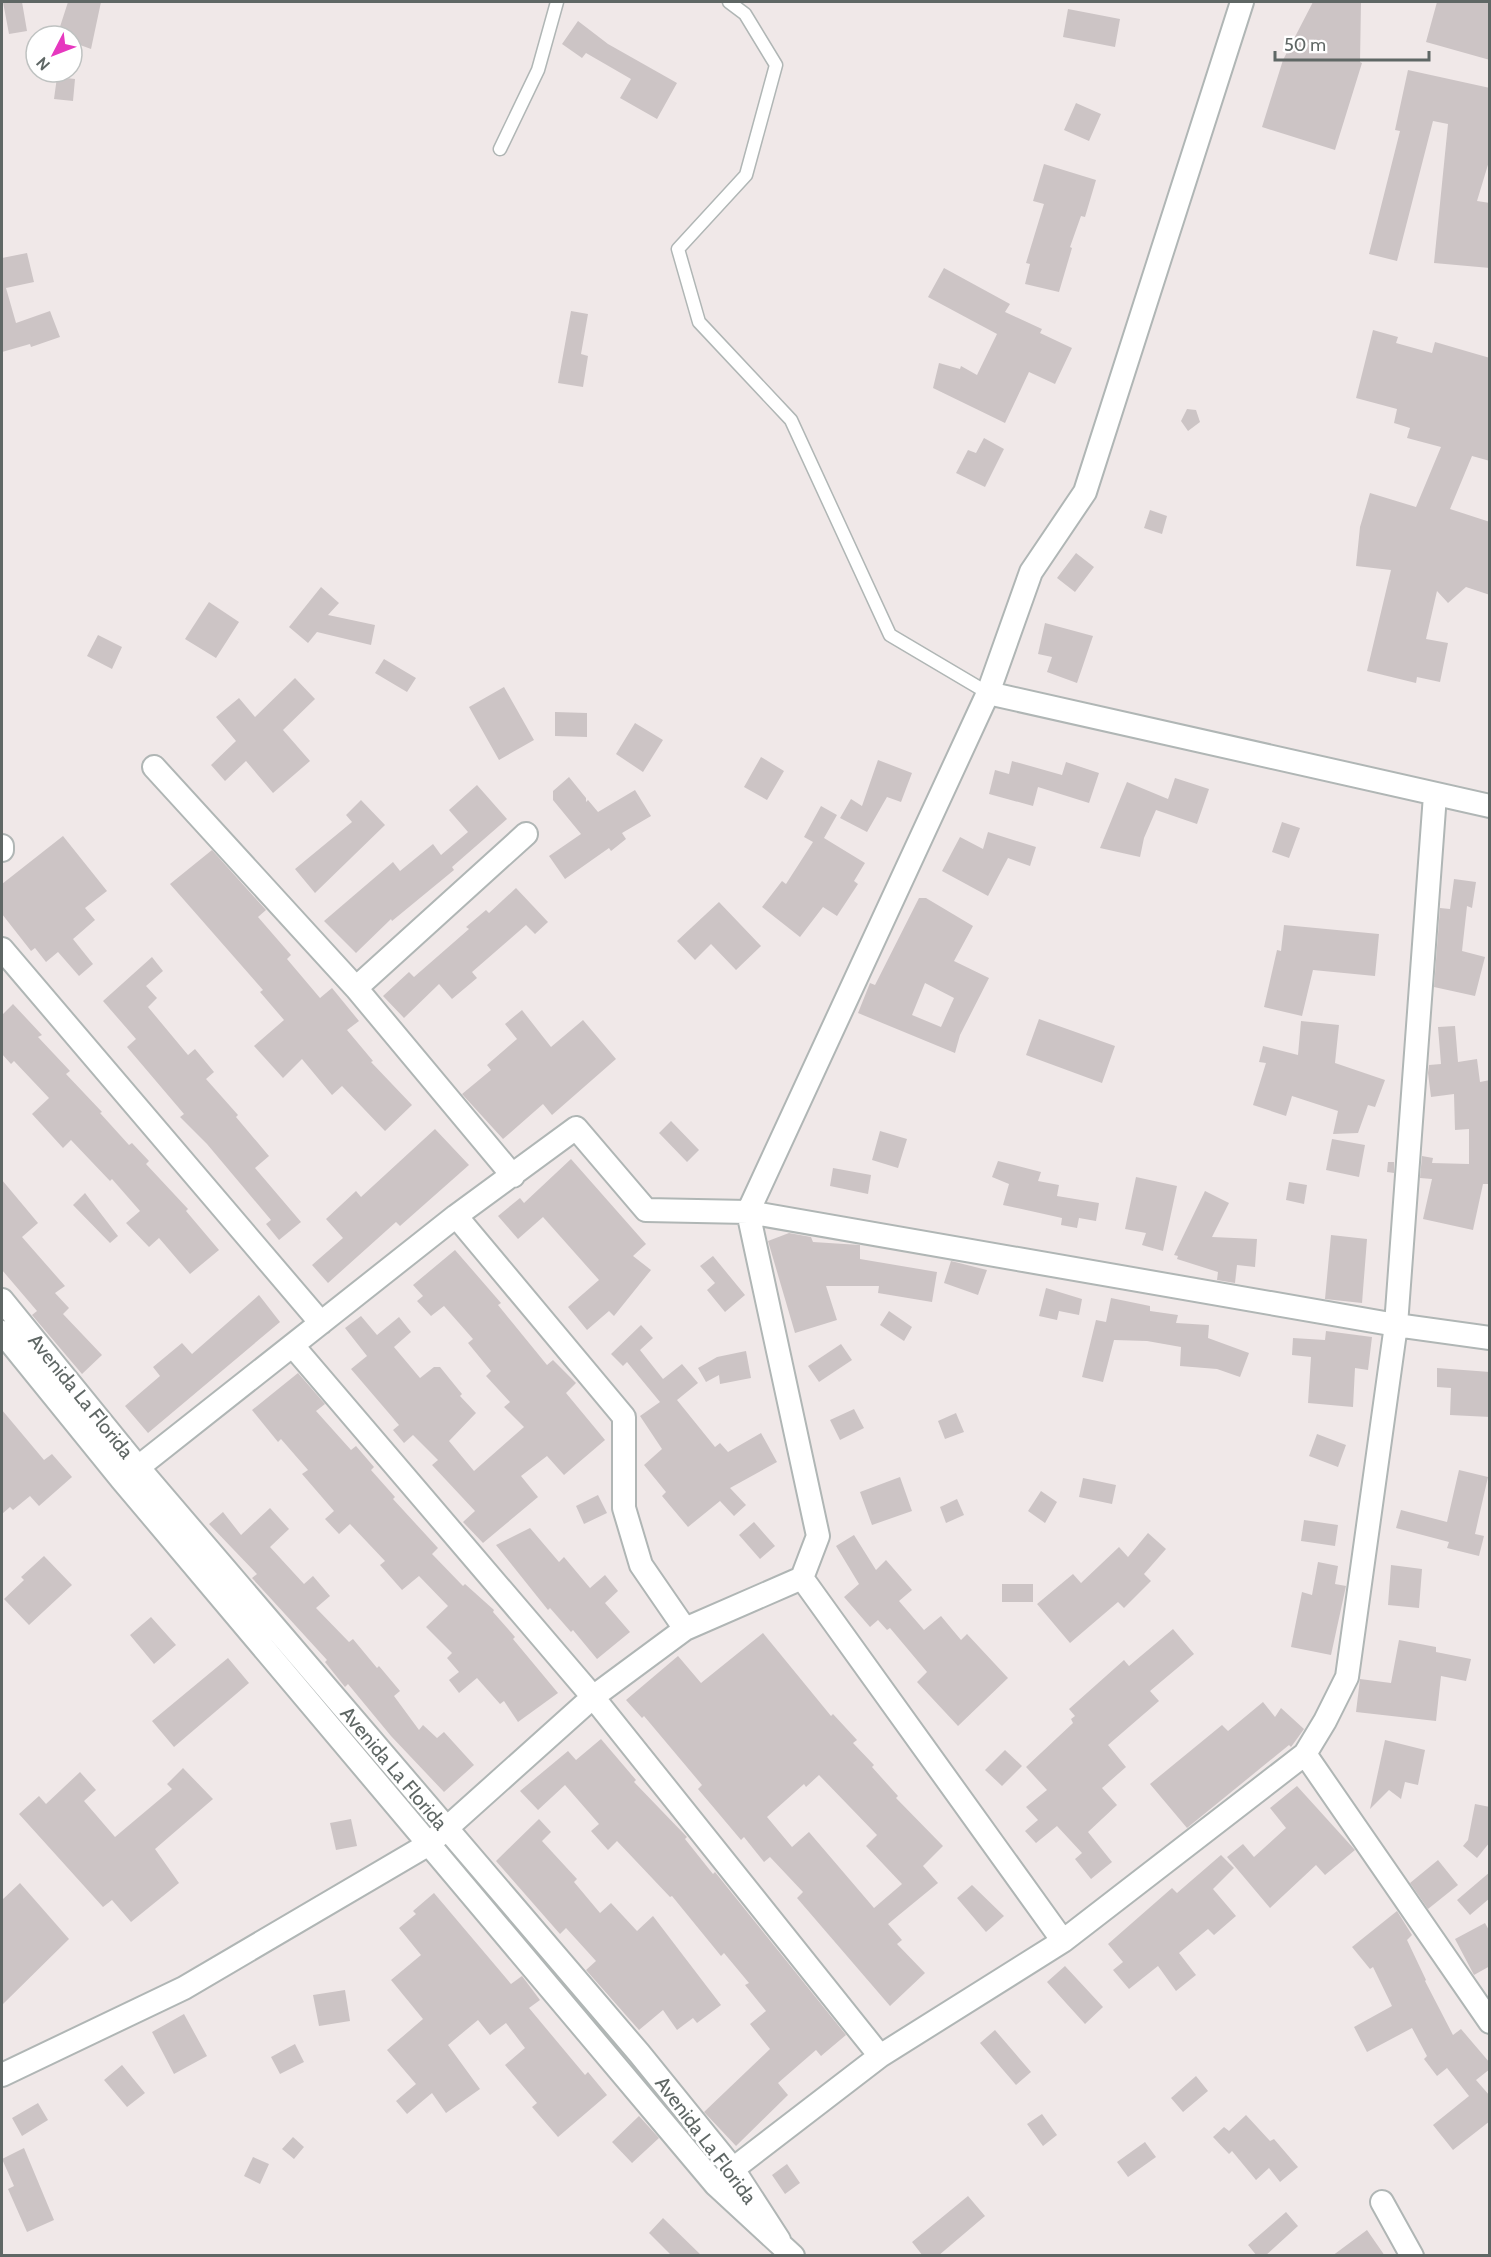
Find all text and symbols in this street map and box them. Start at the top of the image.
north arrow [24,24,84,84]
scale bar [1275,24,1430,62]
text: 50 m [1284,34,1326,56]
text: N [32,53,54,74]
street label: Avenida La Florida [23,1329,139,1464]
street label: Avenida La Florida [335,1701,453,1835]
street label: Avenida La Florida [650,2071,762,2209]

